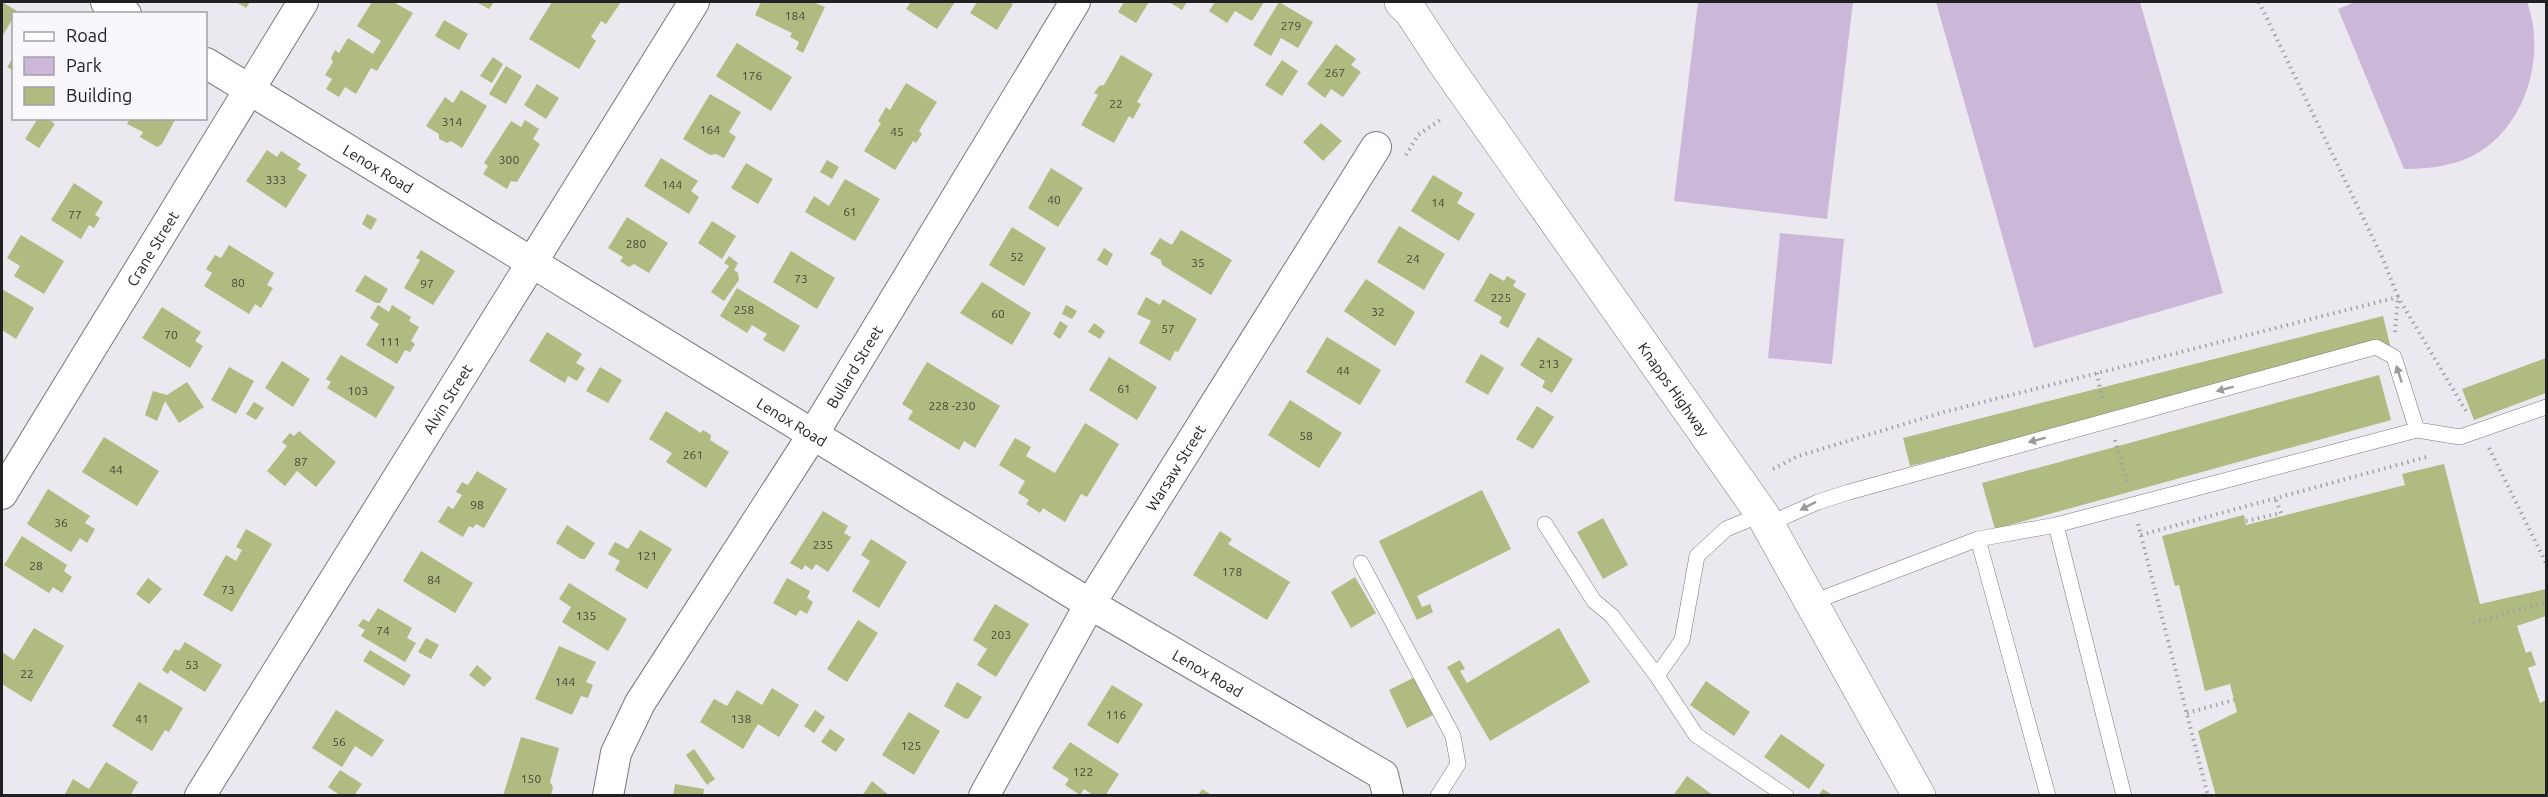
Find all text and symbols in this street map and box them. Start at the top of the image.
house number: 184 [785,9,805,22]
legend [12,12,207,120]
house number: 279 [1281,19,1301,32]
text: Road [66,25,108,45]
text: Park [66,55,102,75]
house number: 267 [1325,66,1345,79]
house number: 176 [742,69,762,82]
text: Building [66,85,132,105]
house number: 22 [1109,97,1123,110]
house number: 314 [442,115,462,128]
house number: 164 [700,123,720,136]
house number: 45 [890,125,904,138]
street label: Lenox Road [340,141,416,196]
house number: 300 [499,153,519,166]
house number: 333 [266,173,286,186]
house number: 144 [662,178,682,191]
house number: 40 [1047,193,1061,206]
house number: 14 [1431,196,1445,209]
house number: 61 [843,205,857,218]
house number: 77 [68,208,82,221]
street label: Crane Street [123,208,182,289]
house number: 280 [626,237,646,250]
house number: 52 [1010,250,1024,263]
house number: 24 [1406,252,1420,265]
house number: 35 [1191,256,1205,269]
house number: 73 [794,272,808,285]
house number: 80 [231,276,245,289]
house number: 97 [420,277,434,290]
house number: 225 [1491,291,1511,304]
house number: 258 [734,303,754,316]
house number: 32 [1371,305,1385,318]
house number: 60 [991,307,1005,320]
street label: Bullard Street [823,322,886,411]
house number: 57 [1161,322,1175,335]
house number: 70 [164,328,178,341]
house number: 111 [380,335,400,348]
street label: Knapps Highway [1635,339,1713,439]
house number: 213 [1539,357,1559,370]
street label: Alvin Street [419,361,475,436]
house number: 44 [1336,364,1350,377]
one-way arrow [2394,365,2404,383]
house number: 61 [1117,382,1131,395]
house number: 103 [348,384,368,397]
one-way arrow [2216,385,2234,394]
street label: Lenox Road [754,394,830,449]
house number: 228 -230 [929,399,976,412]
street label: Warsaw Street [1142,422,1209,514]
house number: 58 [1299,429,1313,442]
one-way arrow [2028,436,2046,445]
house number: 261 [683,448,703,461]
house number: 87 [294,455,308,468]
house number: 44 [109,463,123,476]
house number: 98 [470,498,484,511]
one-way arrow [1800,502,1817,511]
house number: 36 [54,516,68,529]
house number: 235 [813,538,833,551]
house number: 121 [637,549,657,562]
house number: 28 [29,559,43,572]
house number: 178 [1222,565,1242,578]
house number: 84 [427,573,441,586]
house number: 73 [221,583,235,596]
house number: 135 [576,609,596,622]
house number: 74 [376,624,390,637]
house number: 203 [991,628,1011,641]
street label: Lenox Road [1170,646,1246,700]
house number: 53 [185,658,199,671]
house number: 22 [20,667,34,680]
house number: 144 [555,675,575,688]
house number: 116 [1106,708,1126,721]
house number: 41 [135,712,149,725]
house number: 138 [731,712,751,725]
house number: 56 [332,735,346,748]
house number: 125 [901,739,921,752]
house number: 122 [1073,765,1093,778]
house number: 150 [521,772,541,785]

